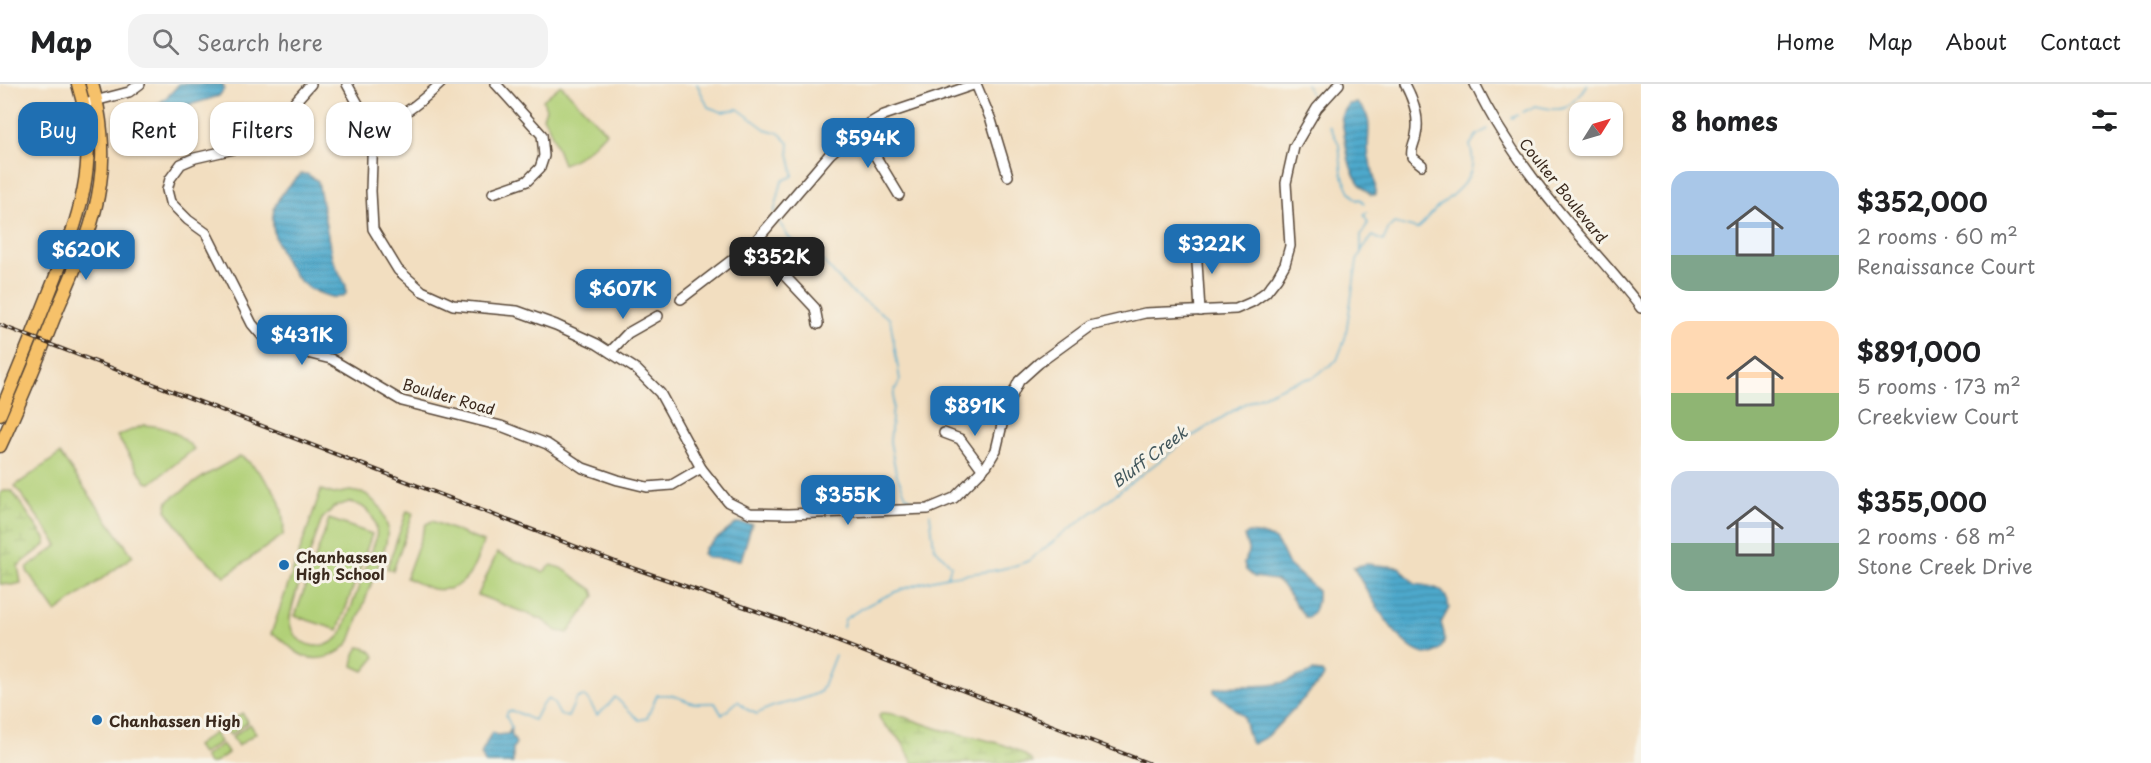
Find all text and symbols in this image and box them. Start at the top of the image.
search box [128,14,548,68]
text: Map [30,20,92,63]
icon: search [149,25,182,58]
text: Search here [197,25,323,58]
text: Home [1776,25,1835,57]
text: Map [1868,25,1913,57]
text: About [1946,25,2007,57]
text: Contact [2040,25,2121,57]
text: 8 homes [1671,101,1778,140]
chip: Buy [18,102,98,156]
chip: Rent [110,102,198,156]
chip: Filters [210,102,314,156]
chip: New [326,102,412,156]
north arrow [1569,102,1623,156]
map controls [1569,102,1623,156]
icon: filters [2088,104,2121,137]
pin: $594K [826,118,910,169]
text: $594K [836,122,900,152]
street label: Coulter Boulevard [1514,132,1614,248]
text: $352,000 [1857,182,1988,221]
icon: home [1719,195,1791,267]
text: 2 rooms · 60 m² [1857,221,2018,251]
pin: $322K [1170,224,1254,275]
text: $322K [1178,228,1246,258]
pin: $620K [44,230,128,281]
text: $620K [52,234,120,264]
pin: $352K [735,237,819,288]
text: $352K [743,241,811,271]
text: Renaissance Court [1857,251,2035,281]
pin: $607K [581,269,665,320]
text: $607K [589,273,657,303]
pin: $431K [260,315,344,366]
text: $431K [271,319,333,349]
text: $891,000 [1857,332,1981,371]
icon: home [1719,345,1791,417]
text: 5 rooms · 173 m² [1857,371,2021,401]
street label: Boulder Road [400,372,498,420]
pin: $891K [933,386,1017,437]
text: $891K [944,390,1006,420]
text: Creekview Court [1857,401,2019,431]
water label: Bluff Creek [1106,419,1193,492]
pin: $355K [806,475,890,526]
text: $355K [815,479,881,509]
text: $355,000 [1857,482,1987,521]
icon: home [1719,495,1791,567]
text: 2 rooms · 68 m² [1857,521,2016,551]
place label: Chanhassen High School [296,545,387,585]
text: Stone Creek Drive [1857,551,2033,581]
marker: Chanhassen High School [277,558,291,572]
place label: Chanhassen High [109,709,241,732]
marker: Chanhassen High [90,713,104,727]

